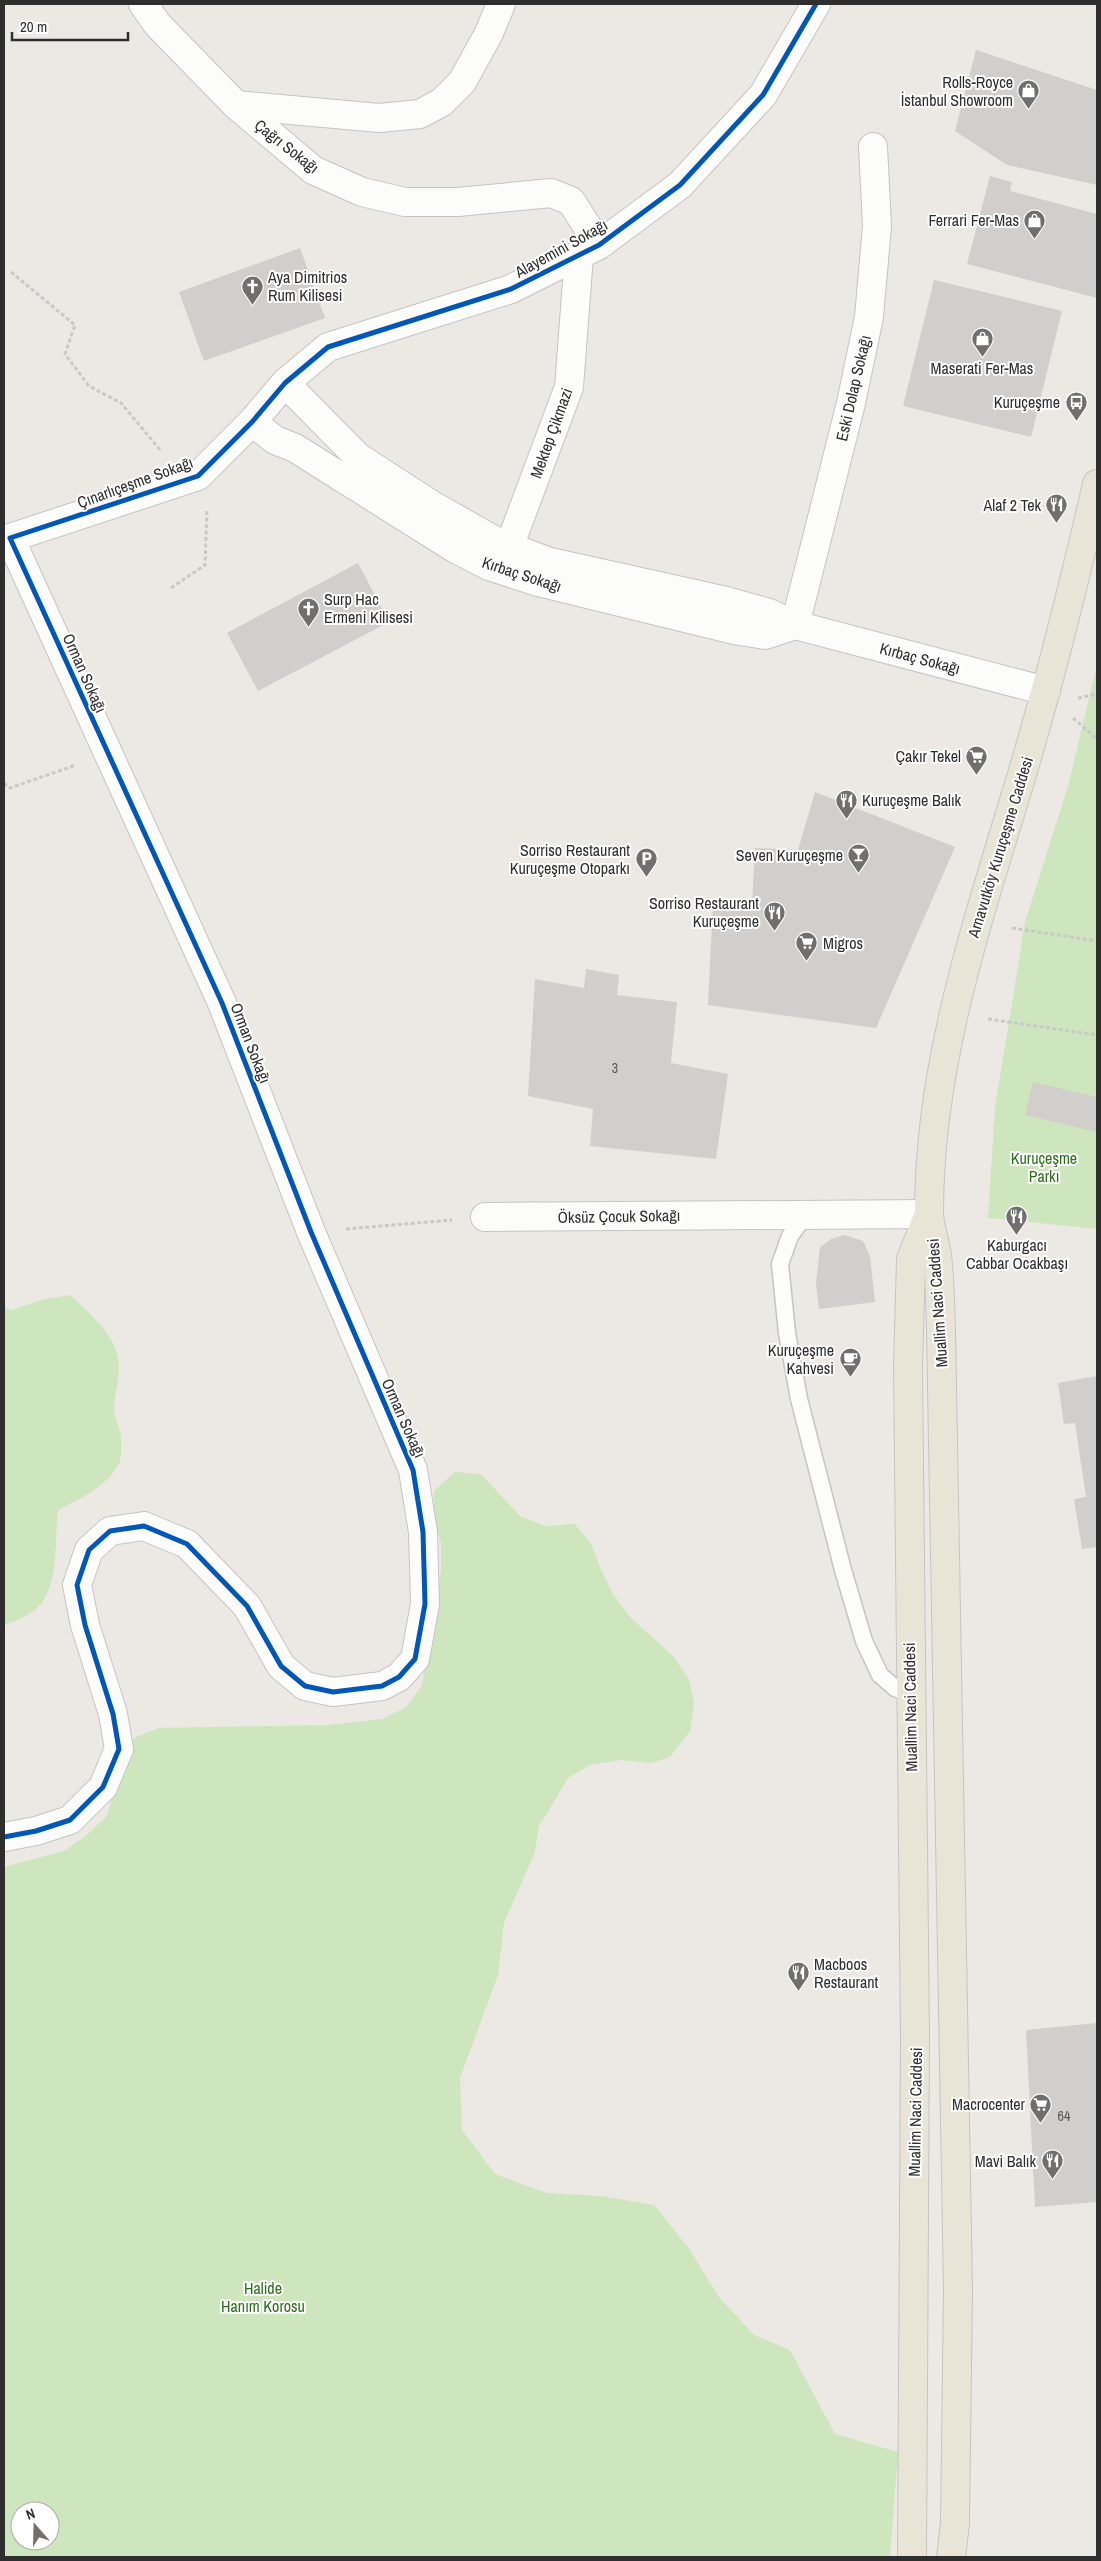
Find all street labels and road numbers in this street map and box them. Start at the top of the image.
street label: Çağrı Sokağı [250,114,324,178]
street label: Alayemini Sokağı [510,213,611,283]
street label: Eski Dolap Sokağı [830,333,876,443]
street label: Mektep Çikmazi [524,385,578,481]
street label: Çınarlıçeşme Sokağı [74,451,196,513]
street label: Kırbaç Sokağı [479,551,565,597]
street label: Orman Sokağı [58,630,112,716]
street label: Kırbaç Sokağı [877,637,963,679]
street label: Arnavutköy Kuruçeşme Caddesi [962,754,1038,941]
street label: Orman Sokağı [226,1000,276,1086]
street label: Öksüz Çocuk Sokağı [558,1204,680,1228]
street label: Muallim Naci Caddesi [922,1238,952,1368]
street label: Orman Sokağı [377,1375,431,1461]
street label: Muallim Naci Caddesi [898,1642,922,1772]
street label: Muallim Naci Caddesi [903,2047,927,2177]

